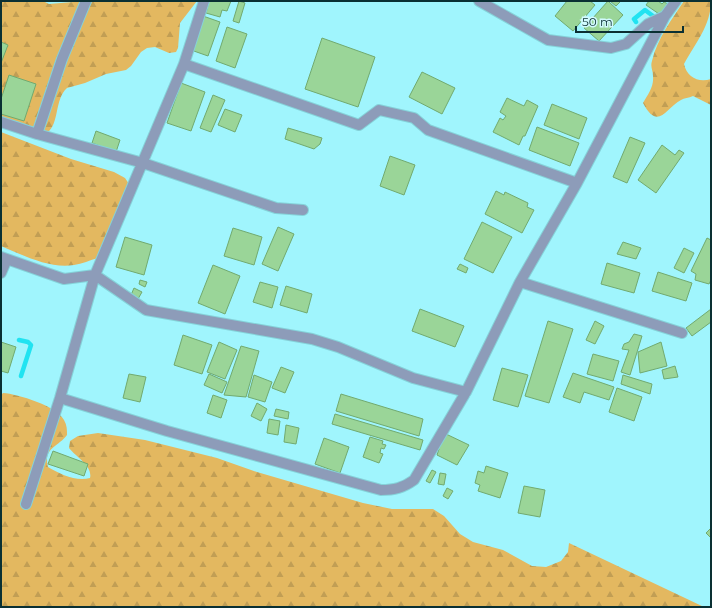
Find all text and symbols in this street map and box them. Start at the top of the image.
scale bar [576,8,683,34]
text: 50 m [582,14,613,29]

